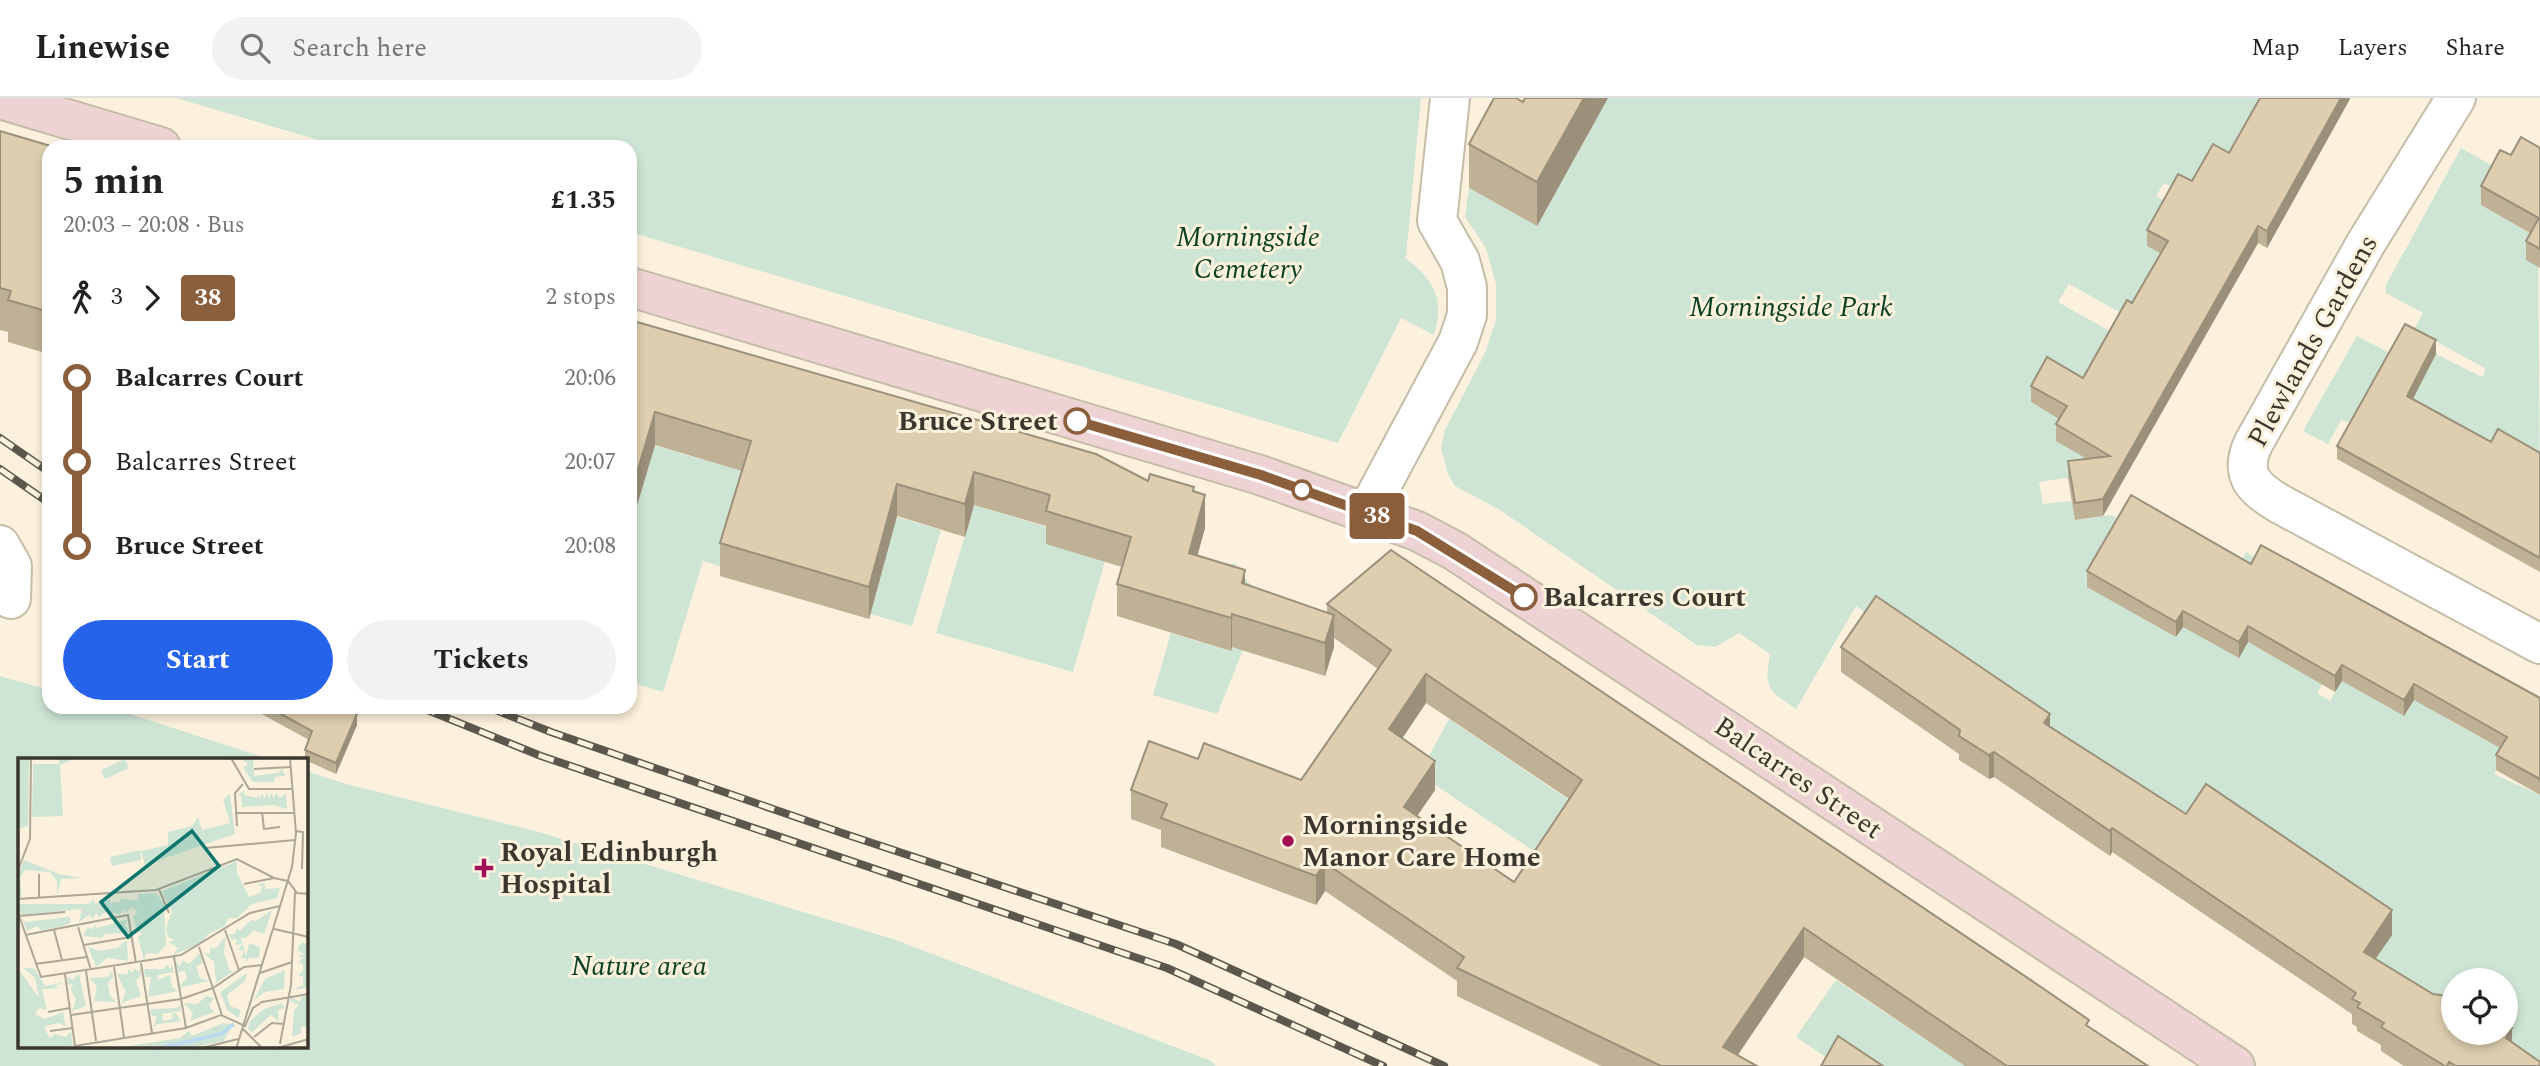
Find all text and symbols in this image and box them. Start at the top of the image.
search box [212,17,702,80]
text: Linewise [35,23,170,73]
text: Search here [292,28,427,68]
icon: search [236,29,274,67]
text: Map [2251,30,2300,66]
text: Layers [2338,30,2408,66]
text: Share [2446,30,2505,66]
text: 5 min [63,153,164,211]
text: £1.35 [551,180,616,220]
text: 20:03 – 20:08 · Bus [63,208,245,243]
park label: Morningside Cemetery [1176,216,1320,291]
street label: Plewlands Gardens [2237,227,2389,455]
icon: walk [63,279,101,317]
icon: forward [133,279,171,317]
text: 3 [111,280,123,315]
text: 38 [195,280,221,316]
text: 2 stops [546,280,616,315]
park label: Morningside Park [1689,286,1893,329]
text: Balcarres Court [115,358,303,398]
text: 20:06 [564,361,616,396]
place label: Bruce Street [898,400,1058,443]
marker: Bruce Street [1064,408,1090,434]
text: Balcarres Street [115,442,297,482]
text: 20:07 [564,445,616,480]
unlabelled marker [1292,480,1312,500]
line badge: 38 [1346,493,1408,539]
text: 38 [1364,498,1390,534]
text: Bruce Street [115,526,264,566]
text: 20:08 [564,529,616,564]
place label: Balcarres Court [1543,576,1746,619]
marker: Balcarres Court [1511,584,1537,610]
button: Start [63,620,333,700]
button: Tickets [347,620,616,700]
street label: Balcarres Street [1705,705,1891,851]
inset map [18,758,308,1048]
place label: Morningside Manor Care Home [1302,804,1541,879]
place label: Royal Edinburgh Hospital [500,831,718,906]
marker: Morningside Manor Care Home [1280,833,1296,849]
marker: Royal Edinburgh Hospital [474,858,494,878]
park label: Nature area [571,945,707,988]
map controls [2441,968,2518,1045]
button: locate [2441,968,2518,1045]

